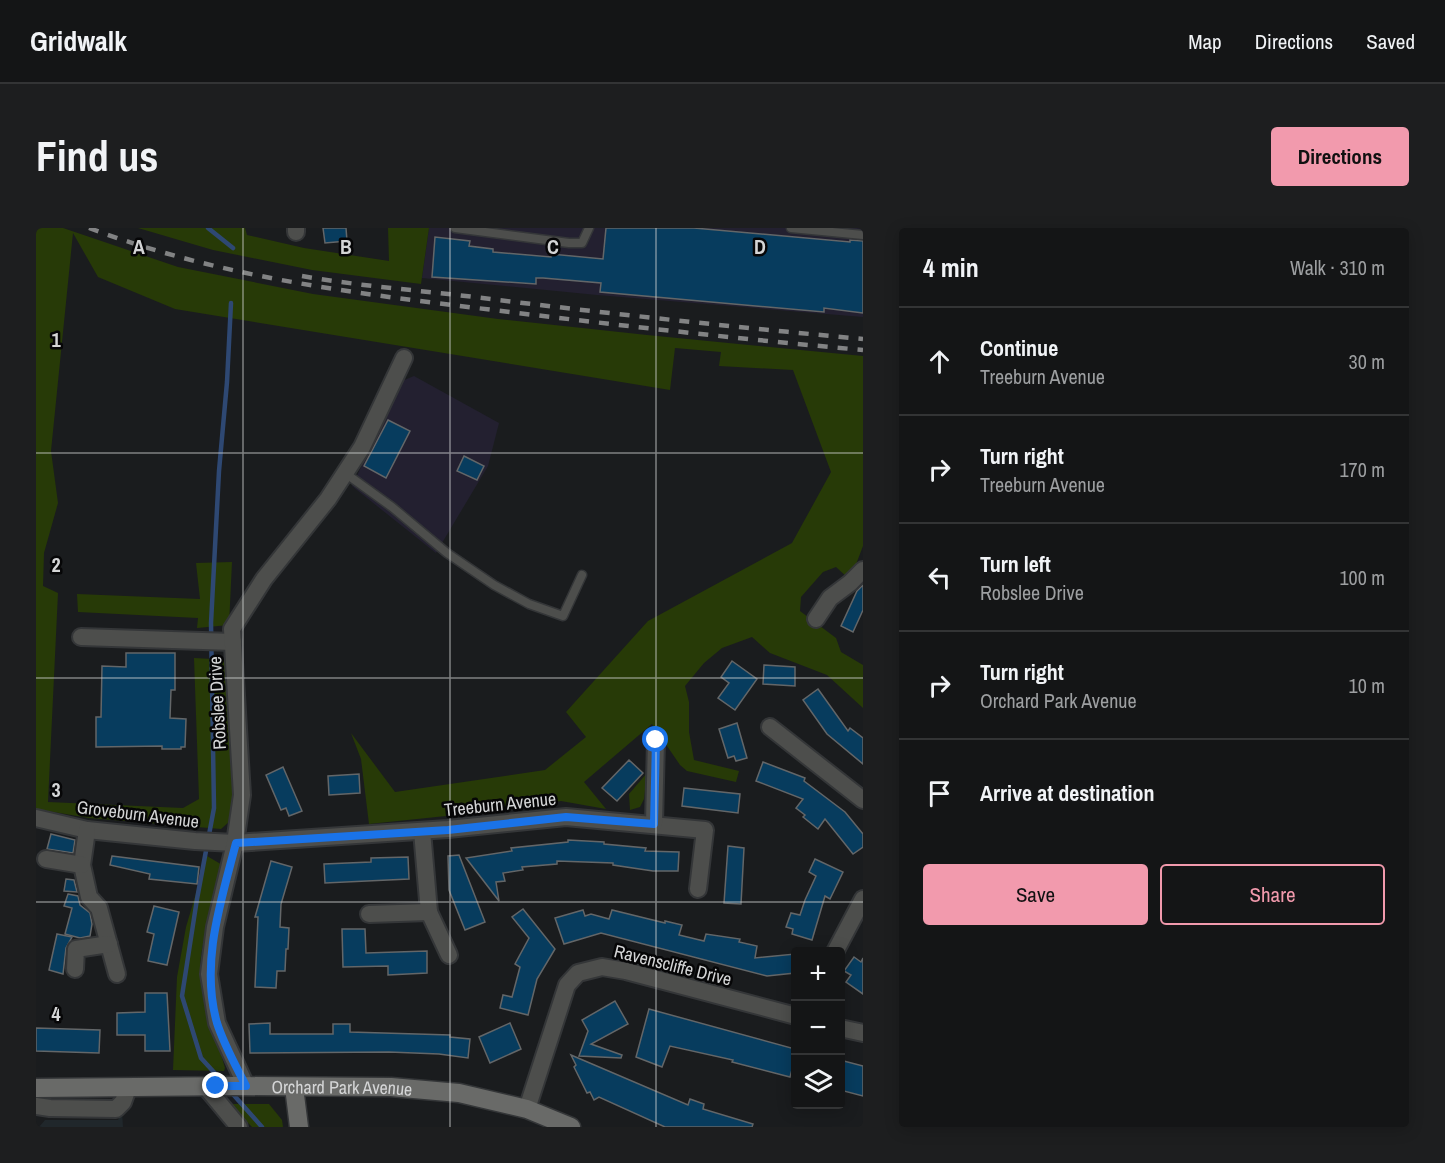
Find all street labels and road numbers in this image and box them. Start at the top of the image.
street label: Robslee Drive [202,656,232,750]
street label: Treeburn Avenue [443,786,557,822]
street label: Groveburn Avenue [76,794,200,834]
street label: Ravenscliffe Drive [612,938,734,992]
street label: Orchard Park Avenue [271,1074,414,1101]

